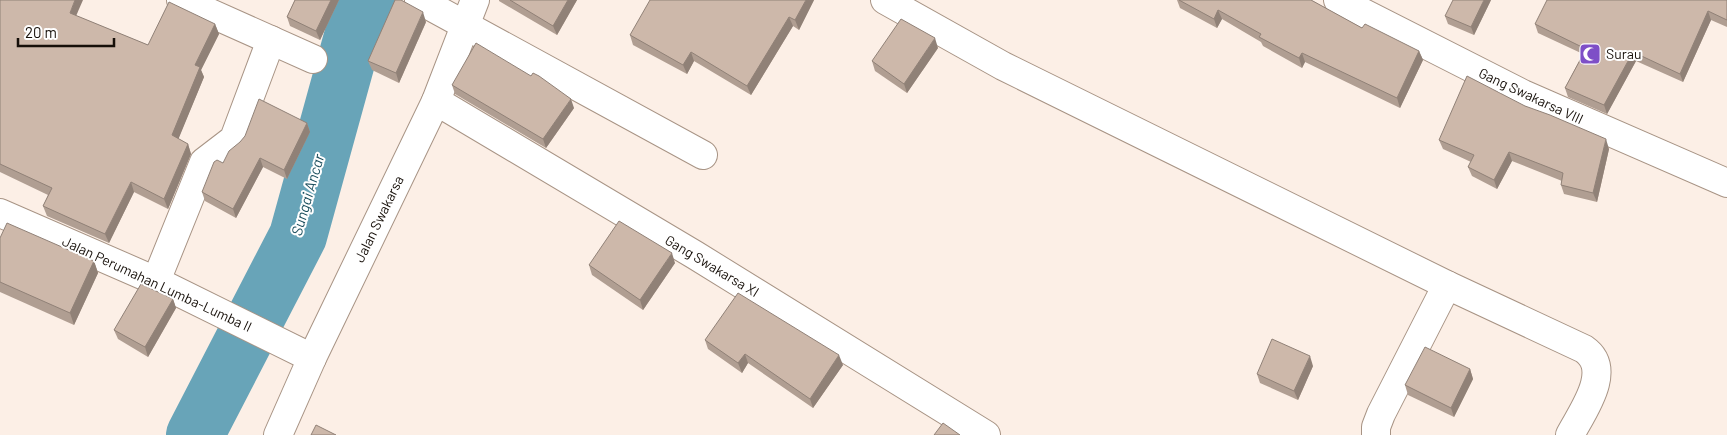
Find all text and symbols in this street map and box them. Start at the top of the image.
scale bar [18,15,114,47]
text: 20 m [25,23,57,41]
mosque icon: Surau [1578,42,1602,66]
place label: Surau [1606,45,1641,62]
street label: Gang Swakarsa VIII [1476,64,1586,127]
water label: Sungai Ancar [287,151,327,238]
street label: Jalan Swakarsa [350,173,407,265]
street label: Gang Swakarsa XI [662,231,762,300]
street label: Jalan Perumahan Lumba-Lumba II [60,232,255,335]

